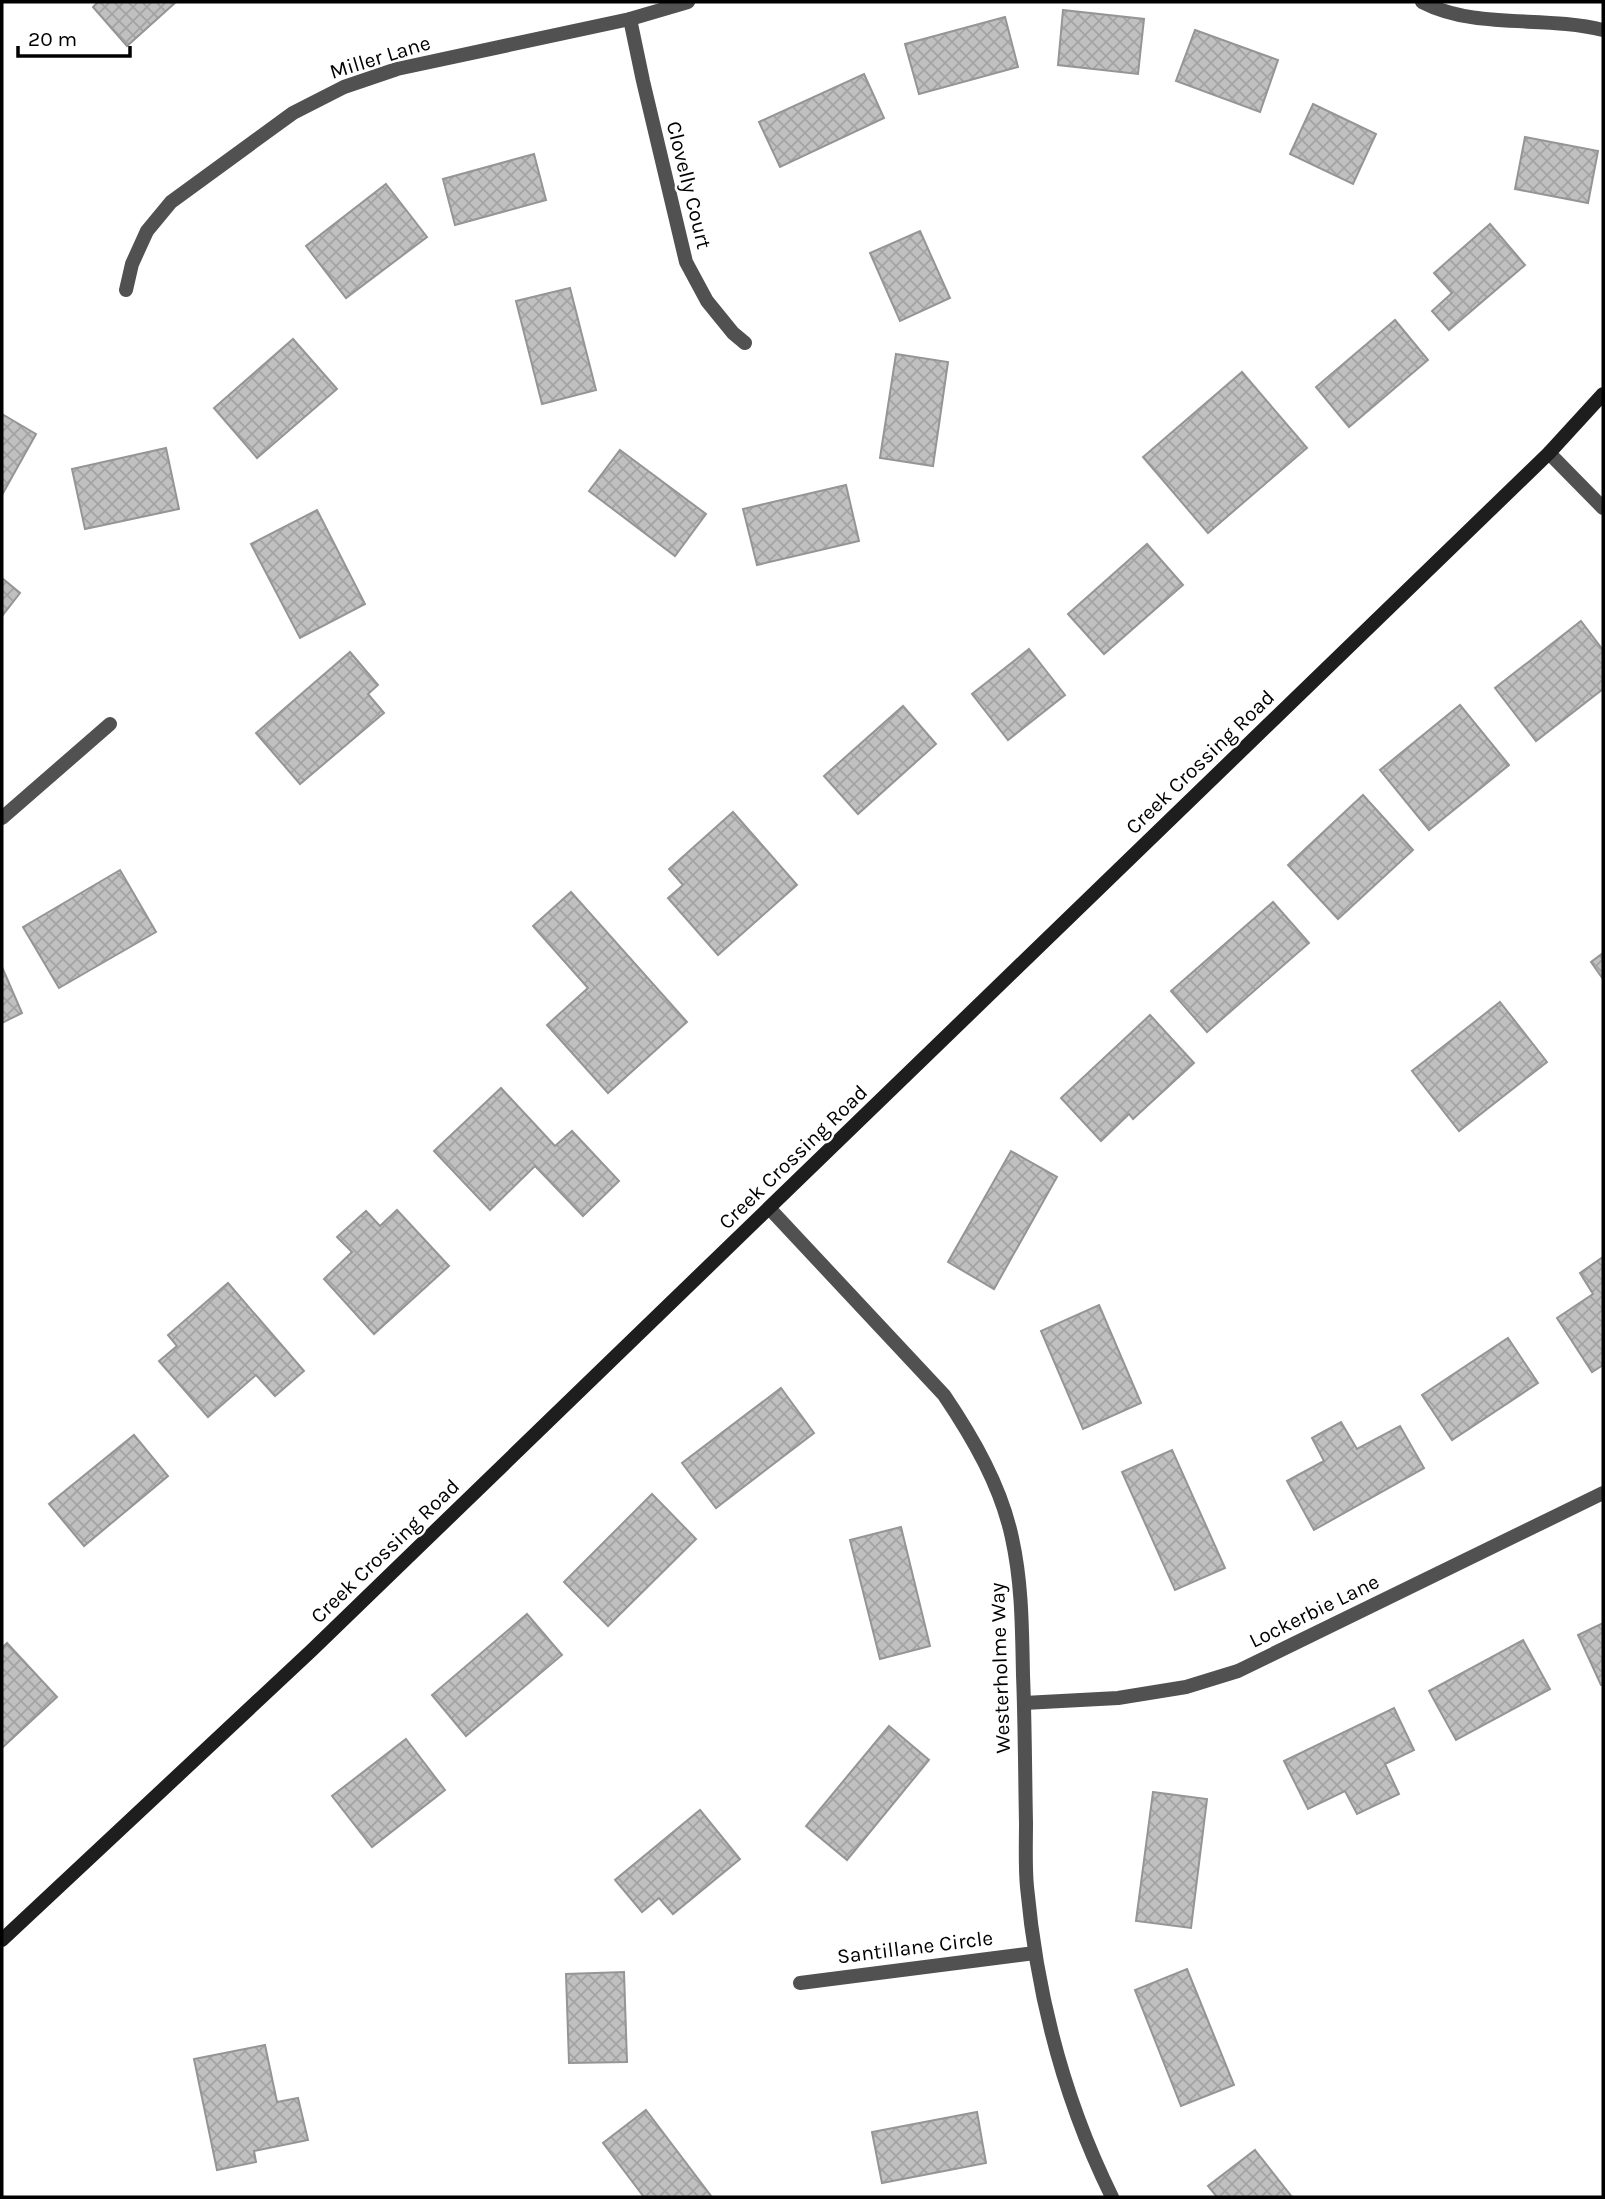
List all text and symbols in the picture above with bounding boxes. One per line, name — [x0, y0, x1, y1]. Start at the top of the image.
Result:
scale bar — [18, 14, 130, 58]
text: 20 m — [28, 27, 77, 51]
street label: Miller Lane — [327, 30, 433, 84]
street label: Clovelly Court — [662, 119, 716, 251]
street label: Creek Crossing Road — [1121, 685, 1279, 839]
street label: Creek Crossing Road — [714, 1080, 872, 1234]
street label: Creek Crossing Road — [306, 1474, 464, 1628]
street label: Lockerbie Lane — [1245, 1569, 1383, 1653]
street label: Westerholme Way — [985, 1582, 1015, 1754]
street label: Santillane Circle — [836, 1926, 994, 1968]

